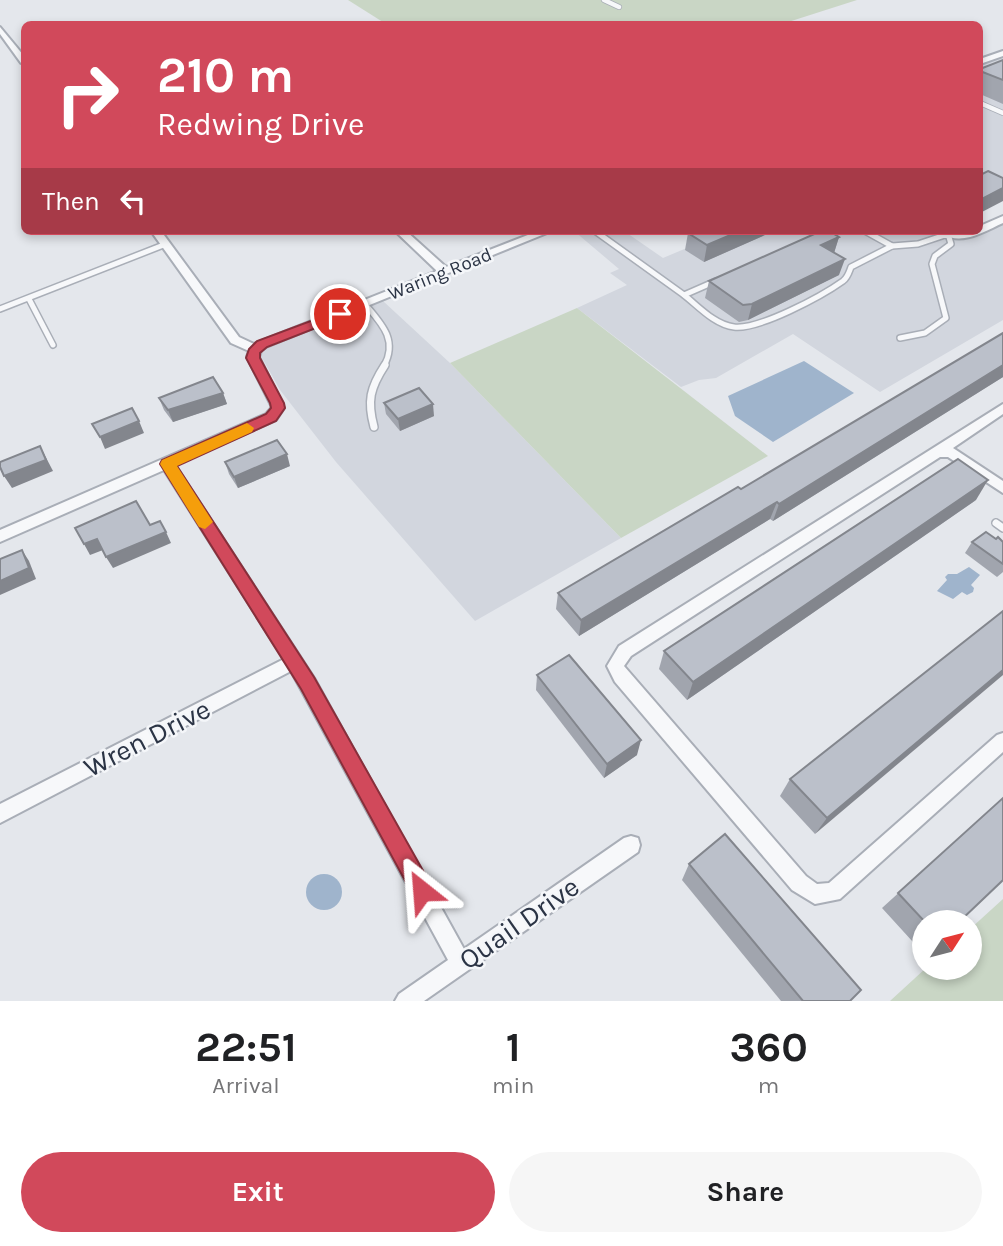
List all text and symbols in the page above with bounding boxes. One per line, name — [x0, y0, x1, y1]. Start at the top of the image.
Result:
text: 210 m — [157, 47, 294, 104]
icon: right — [42, 49, 133, 140]
text: Redwing Drive — [157, 106, 364, 143]
icon: left — [114, 182, 152, 220]
text: Then — [42, 186, 100, 217]
street label: Waring Road — [385, 243, 495, 305]
pin — [310, 284, 370, 344]
icon: arrive — [321, 295, 359, 333]
street label: Wren Drive — [78, 692, 216, 784]
position arrow — [385, 854, 459, 928]
street label: Quail Drive — [453, 870, 585, 976]
north arrow — [912, 910, 982, 980]
map controls — [912, 910, 982, 980]
text: 22:51 — [195, 1022, 297, 1072]
text: 1 — [506, 1022, 521, 1072]
text: 360 — [730, 1022, 808, 1072]
text: Arrival — [212, 1072, 280, 1099]
text: min — [492, 1072, 534, 1099]
text: m — [758, 1072, 779, 1099]
button: Exit — [21, 1152, 495, 1232]
button: Share — [509, 1152, 982, 1232]

